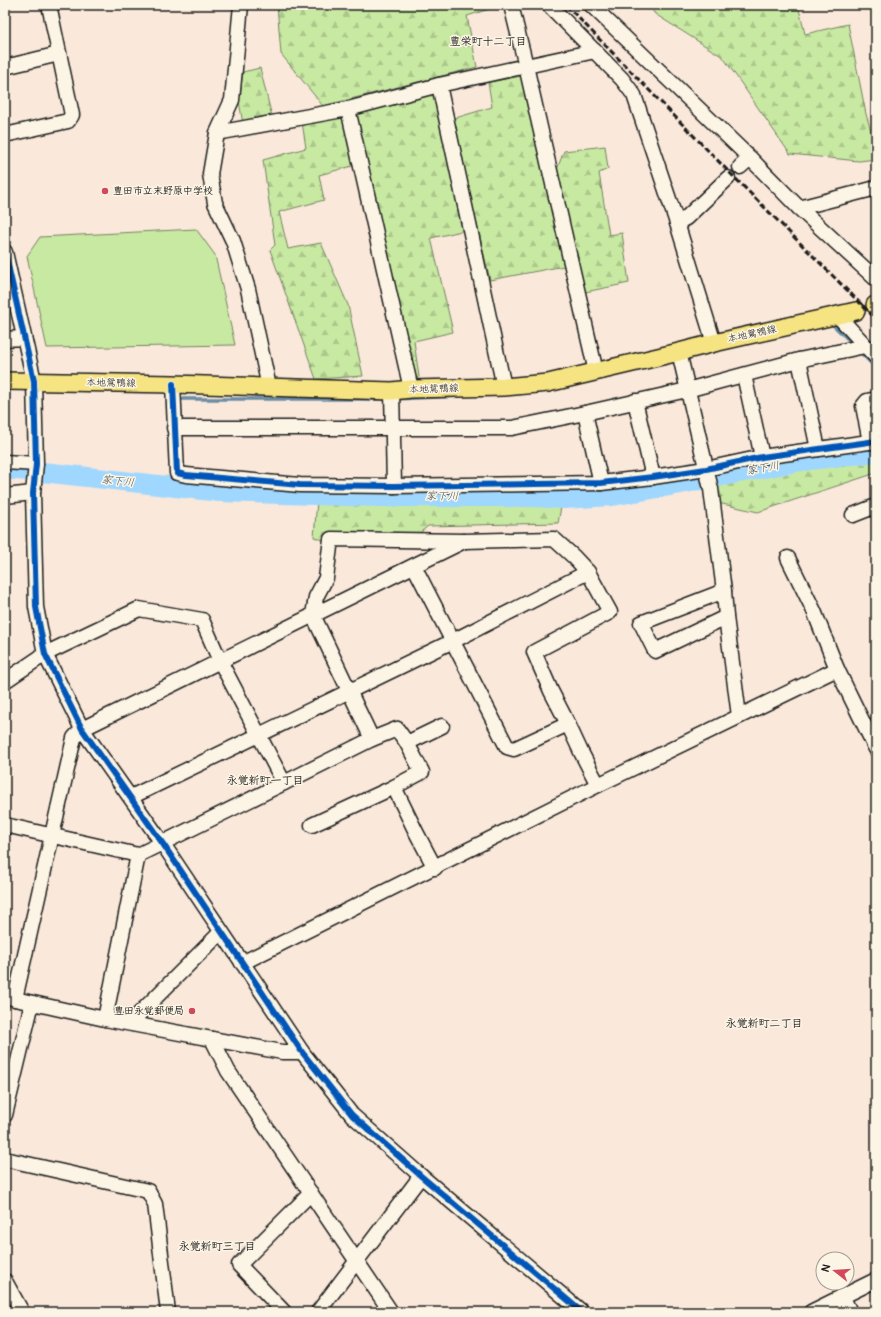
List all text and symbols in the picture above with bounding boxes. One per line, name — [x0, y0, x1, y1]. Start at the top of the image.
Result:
district label: 豊栄町十二丁目 — [450, 35, 527, 48]
place label: 豊田市立末野原中学校 — [113, 185, 213, 197]
marker: 豊田市立末野原中学校 — [100, 186, 110, 196]
street label: 本地鴛鴨線 — [726, 323, 778, 345]
street label: 本地鴛鴨線 — [86, 377, 136, 389]
street label: 本地鴛鴨線 — [409, 382, 459, 396]
water label: 家下川 — [746, 459, 780, 477]
water label: 家下川 — [101, 473, 135, 489]
water label: 家下川 — [425, 489, 459, 503]
district label: 永覚新町一丁目 — [227, 774, 304, 787]
place label: 豊田永覚郵便局 — [114, 1005, 184, 1017]
marker: 豊田永覚郵便局 — [187, 1006, 197, 1016]
district label: 永覚新町二丁目 — [726, 1017, 803, 1030]
district label: 永覚新町三丁目 — [179, 1240, 256, 1253]
north arrow — [815, 1251, 855, 1291]
text: N — [819, 1262, 833, 1274]

